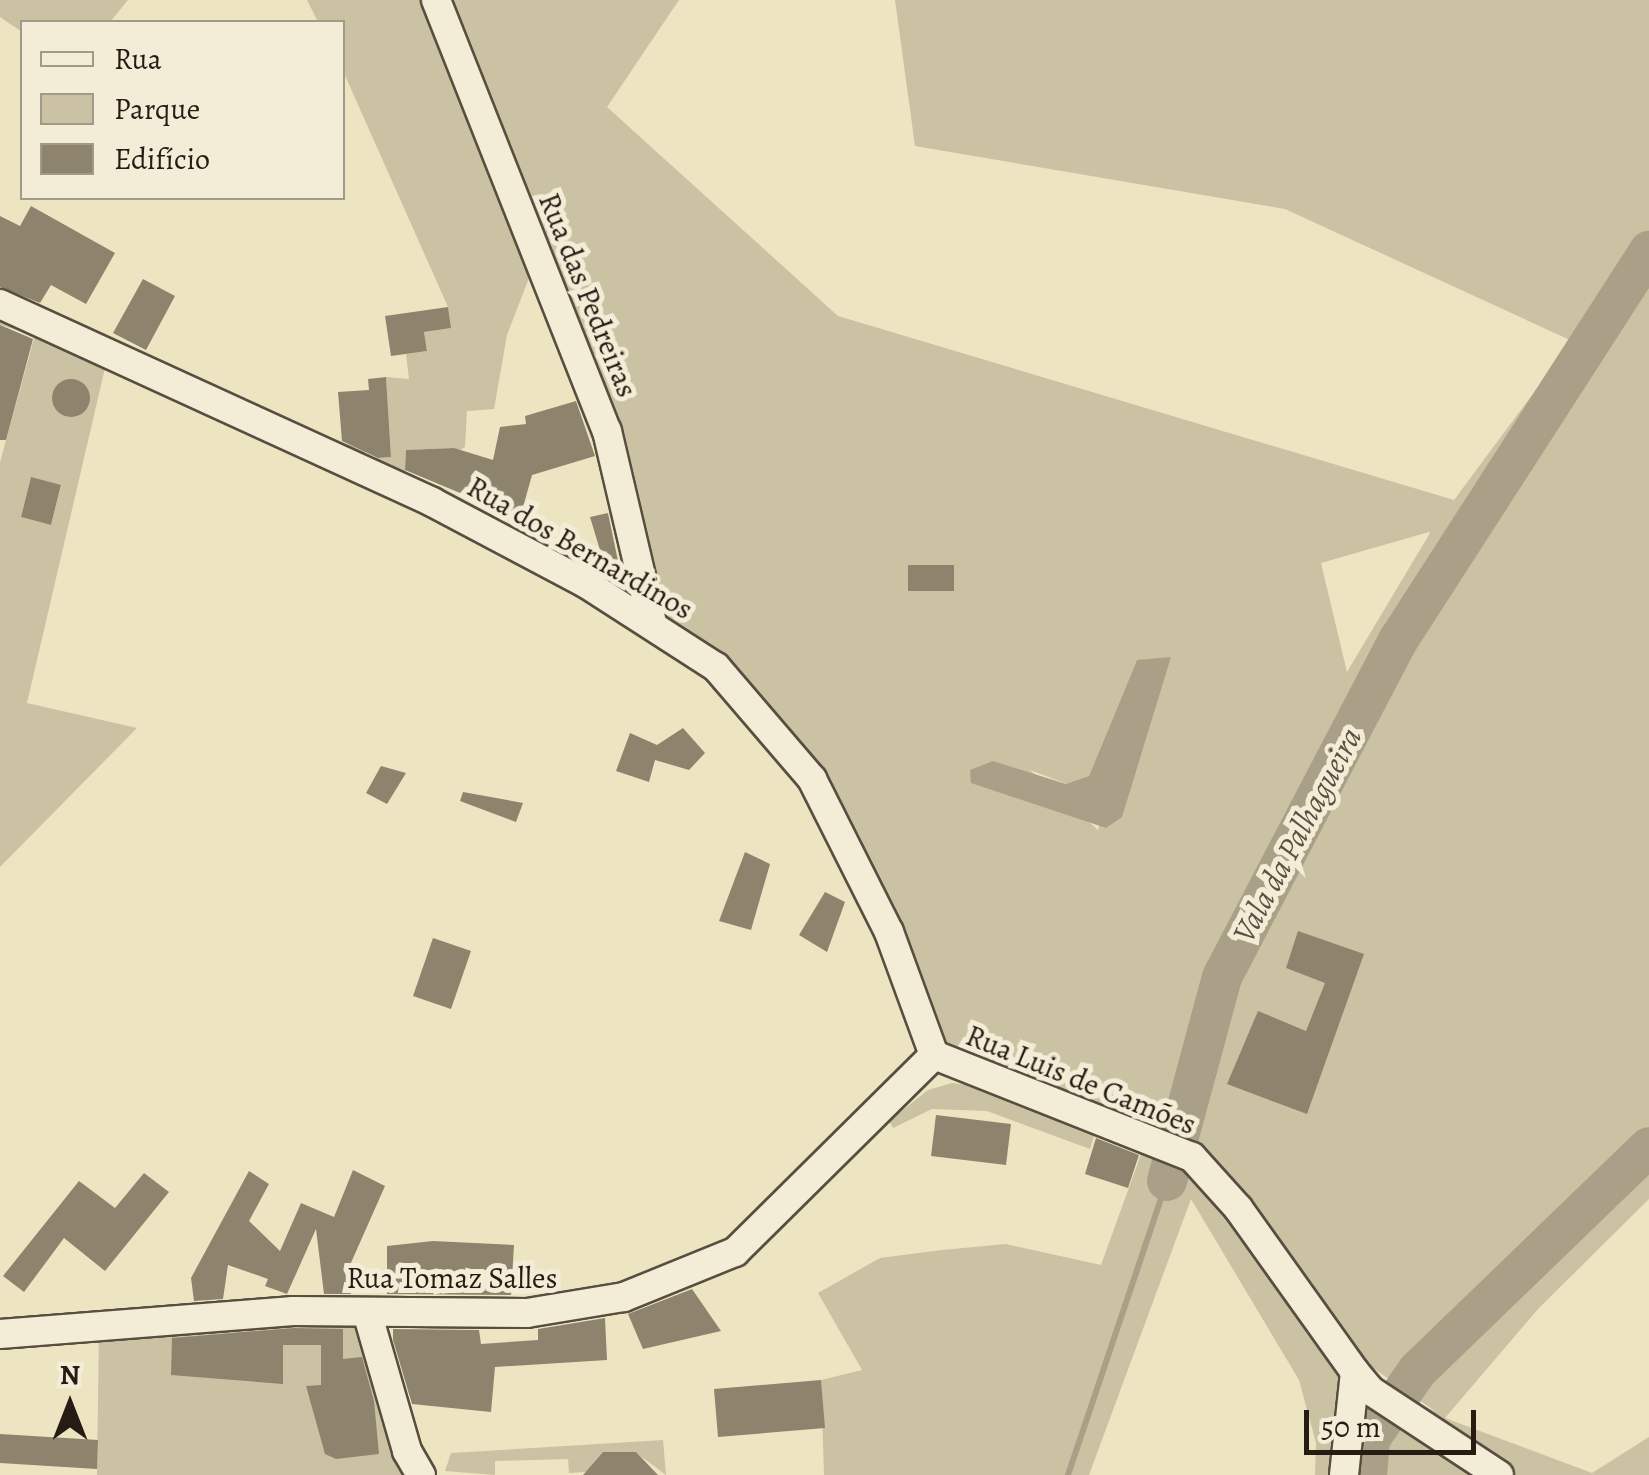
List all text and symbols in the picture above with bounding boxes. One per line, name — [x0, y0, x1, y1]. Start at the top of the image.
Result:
legend — [20, 20, 345, 200]
text: Rua — [114, 39, 162, 79]
text: Parque — [114, 89, 200, 129]
text: Edifício — [114, 139, 210, 179]
street label: Rua das Pedreiras — [531, 188, 645, 402]
street label: Rua dos Bernardinos — [461, 469, 699, 627]
water label: Vala da Palhagueira — [1224, 721, 1370, 949]
street label: Rua Luis de Camões — [961, 1017, 1201, 1143]
street label: Rua Tomaz Salles — [346, 1260, 558, 1296]
north arrow — [20, 1355, 120, 1455]
text: N — [60, 1356, 80, 1394]
scale bar — [1309, 1390, 1482, 1452]
text: 50 m — [1321, 1407, 1381, 1447]

